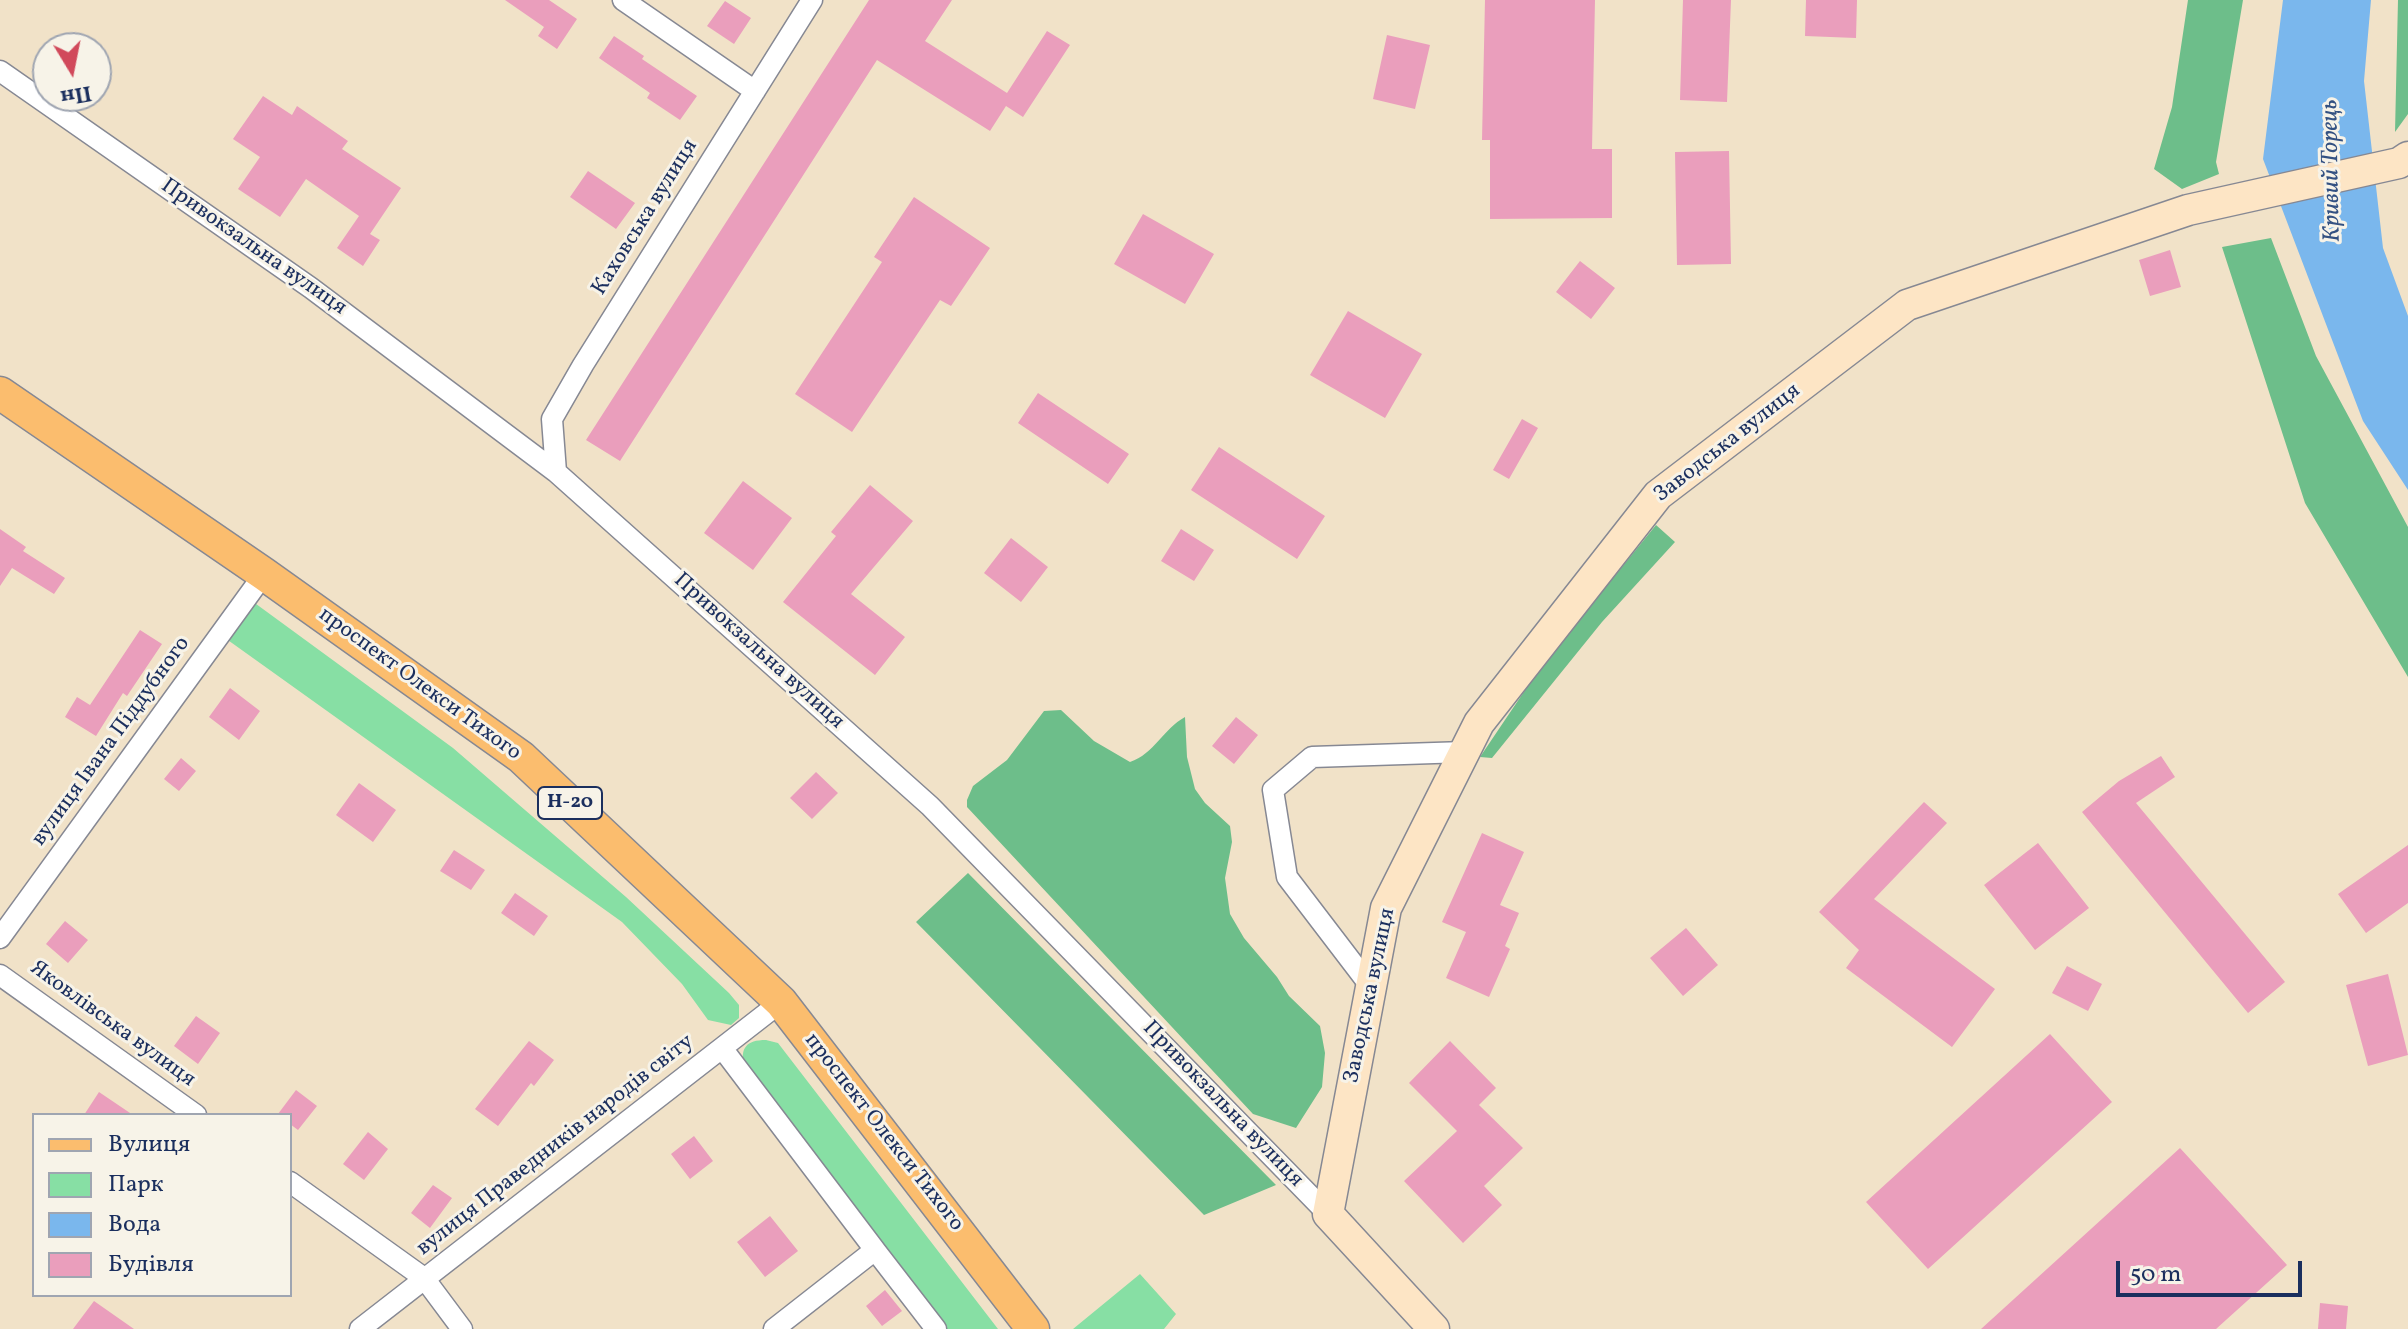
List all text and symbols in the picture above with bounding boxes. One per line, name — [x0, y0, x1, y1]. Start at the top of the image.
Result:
north arrow — [32, 32, 112, 112]
text: Пн — [58, 76, 94, 112]
water label: Кривий Торець — [2317, 100, 2349, 242]
street label: Каховська вулиця — [587, 135, 705, 301]
street label: Привокзальна вулиця — [155, 174, 351, 322]
street label: Заводська вулиця — [1650, 379, 1806, 509]
street label: Привокзальна вулиця — [667, 568, 849, 736]
street label: проспект Олекси Тихого — [313, 603, 525, 767]
street label: вулиця Івана Піддубного — [27, 632, 197, 852]
road number: Н-20 — [538, 787, 602, 819]
street label: Заводська вулиця — [1340, 906, 1402, 1086]
street label: Яковлівська вулиця — [24, 956, 200, 1094]
street label: Привокзальна вулиця — [1136, 1016, 1308, 1194]
street label: проспект Олекси Тихого — [797, 1029, 969, 1237]
street label: вулиця Праведників народів світу — [412, 1030, 700, 1262]
legend — [32, 1113, 292, 1297]
text: Вулиця — [108, 1128, 190, 1162]
text: Парк — [108, 1168, 164, 1202]
text: Вода — [108, 1208, 161, 1242]
scale bar — [2120, 1245, 2306, 1295]
text: Будівля — [108, 1248, 194, 1282]
text: 50 m — [2130, 1258, 2182, 1292]

